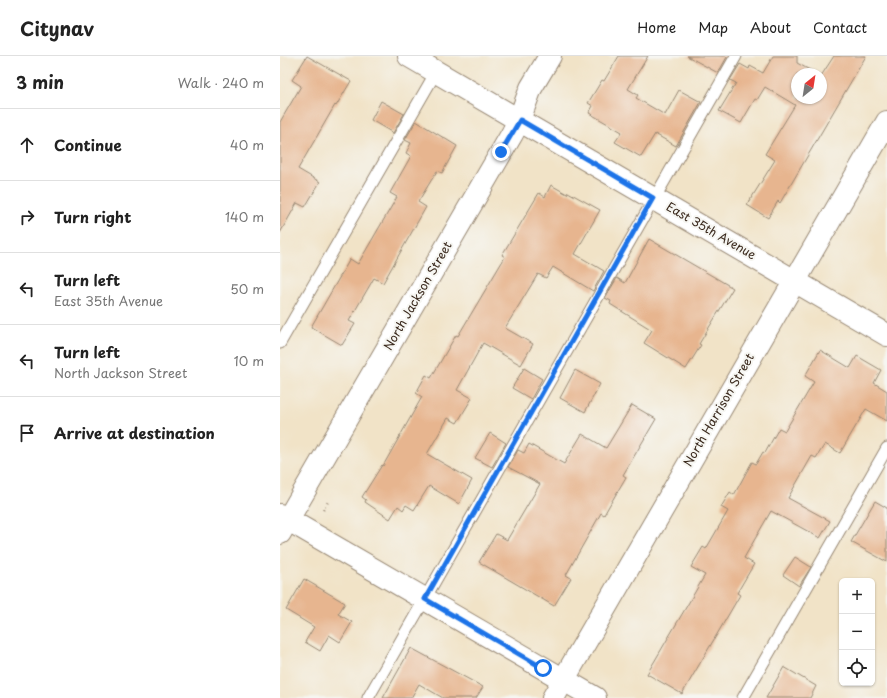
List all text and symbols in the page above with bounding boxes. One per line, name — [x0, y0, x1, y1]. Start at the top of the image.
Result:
text: Citynav — [20, 14, 94, 42]
text: Home — [637, 17, 676, 38]
text: Map — [698, 17, 728, 38]
text: About — [750, 17, 791, 38]
text: Contact — [813, 17, 867, 38]
north arrow — [791, 68, 827, 104]
text: 3 min — [16, 69, 64, 95]
text: Walk · 240 m — [178, 73, 264, 92]
text: Continue — [54, 133, 122, 156]
icon: ahead — [16, 134, 38, 156]
text: 40 m — [230, 135, 264, 154]
route end — [492, 143, 510, 161]
street label: East 35th Avenue — [663, 197, 760, 263]
text: Turn right — [54, 205, 131, 228]
icon: right — [16, 206, 38, 228]
text: 140 m — [225, 207, 264, 226]
street label: North Jackson Street — [379, 238, 456, 353]
text: Turn left — [54, 268, 120, 291]
icon: left — [16, 278, 38, 300]
text: 50 m — [230, 279, 264, 298]
text: East 35th Avenue — [54, 291, 163, 310]
text: Turn left — [54, 340, 120, 363]
street label: North Harrison Street — [678, 349, 758, 469]
icon: left — [16, 350, 38, 372]
text: 10 m — [234, 351, 264, 370]
text: North Jackson Street — [54, 363, 187, 382]
text: Arrive at destination — [54, 421, 215, 444]
icon: arrive — [16, 422, 38, 444]
map controls — [839, 578, 875, 686]
button: + — [839, 578, 875, 614]
button: − — [839, 614, 875, 650]
button: locate — [839, 650, 875, 686]
route start — [534, 659, 552, 677]

